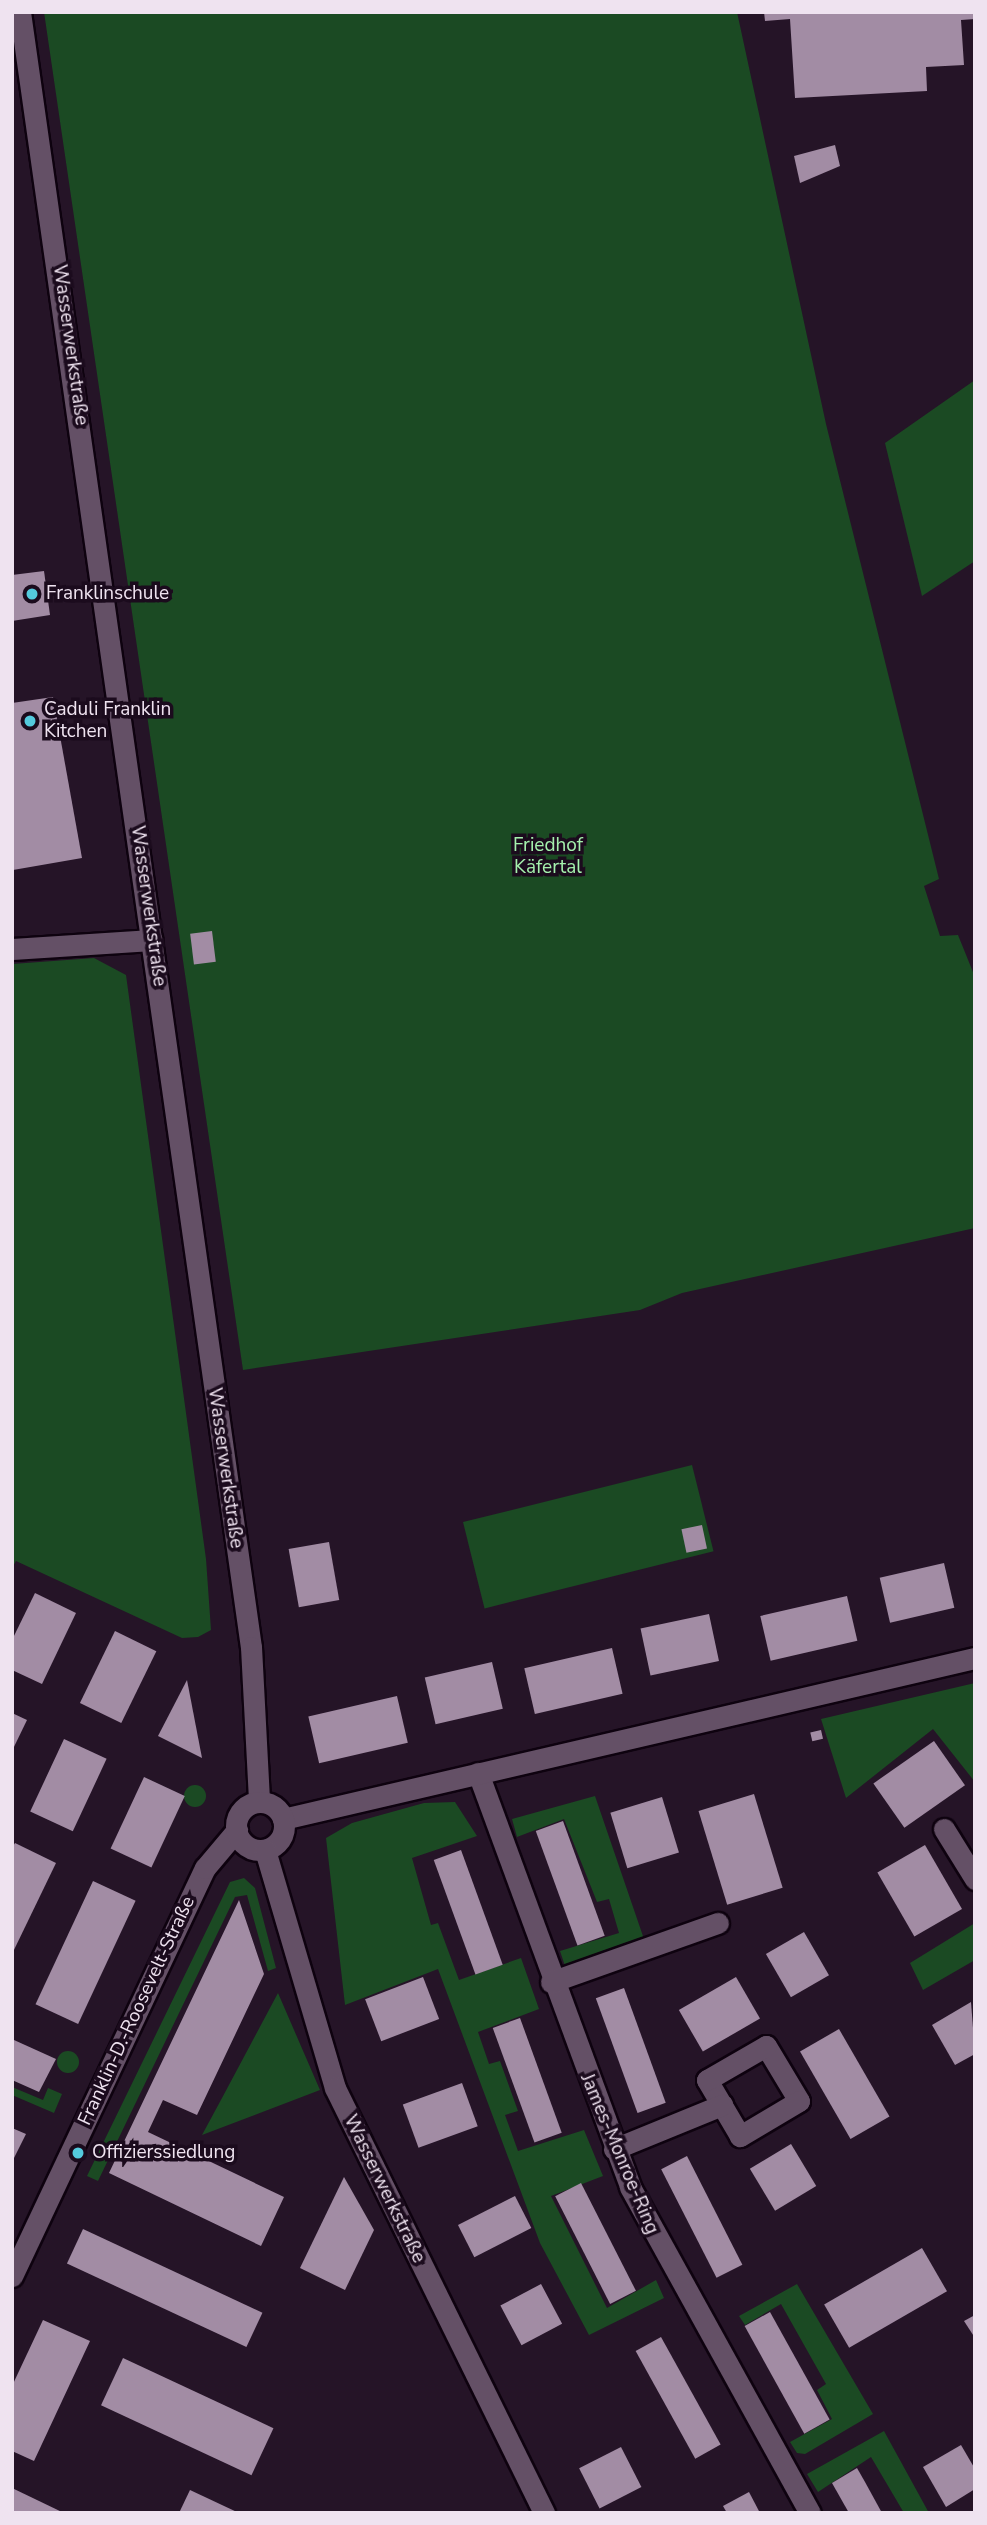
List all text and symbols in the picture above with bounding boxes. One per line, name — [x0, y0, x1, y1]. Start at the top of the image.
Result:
street label: Wasserwerkstraße — [47, 263, 93, 427]
place label: Franklinschule — [46, 583, 169, 605]
marker: Franklinschule — [24, 586, 40, 602]
place label: Caduli Franklin Kitchen — [44, 699, 171, 743]
marker: Caduli Franklin Kitchen — [22, 713, 38, 729]
street label: Wasserwerkstraße — [125, 824, 171, 988]
park label: Friedhof Käfertal — [513, 835, 583, 879]
street label: Wasserwerkstraße — [202, 1386, 248, 1550]
street label: Franklin-D.-Roosevelt-Straße — [74, 1893, 200, 2129]
street label: James-Monroe-Ring — [575, 2070, 663, 2238]
street label: Wasserwerkstraße — [338, 2111, 430, 2267]
place label: Offizierssiedlung — [92, 2142, 235, 2164]
marker: Offizierssiedlung — [70, 2145, 86, 2161]

